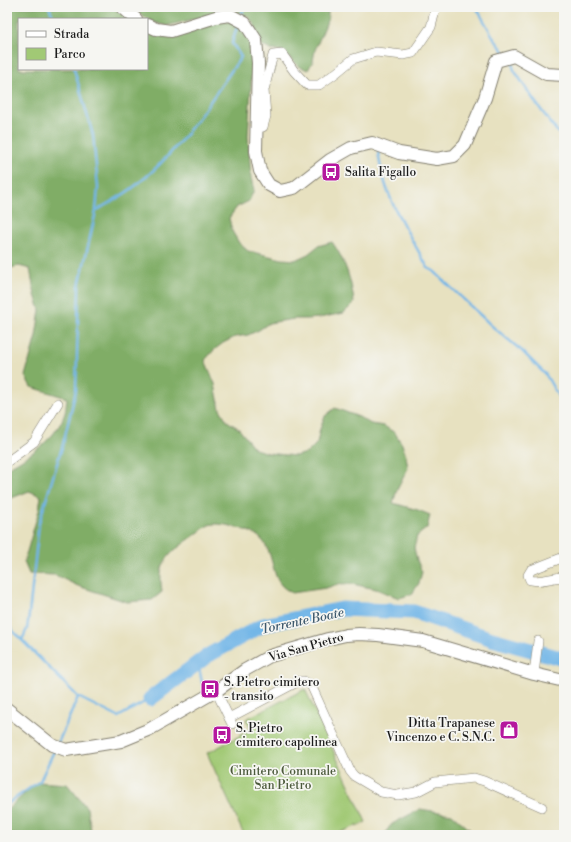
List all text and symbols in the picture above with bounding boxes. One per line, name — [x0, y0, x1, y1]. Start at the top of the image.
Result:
legend — [18, 18, 148, 70]
text: Strada — [54, 27, 90, 42]
text: Parco — [54, 47, 86, 62]
bus stop icon: Salita Figallo — [320, 161, 342, 183]
place label: Salita Figallo — [345, 165, 416, 180]
water label: Torrente Boate — [259, 604, 345, 638]
street label: Via San Pietro — [266, 630, 346, 666]
place label: S. Pietro cimitero - transito — [224, 675, 320, 704]
bus stop icon: S. Pietro cimitero - transito — [199, 678, 221, 700]
place label: Ditta Trapanese Vincenzo e C. S.N.C. — [385, 716, 495, 745]
shop icon: Ditta Trapanese Vincenzo e C. S.N.C. — [498, 719, 520, 741]
place label: S. Pietro cimitero capolinea — [236, 721, 338, 750]
bus stop icon: S. Pietro cimitero capolinea — [211, 724, 233, 746]
park label: Cimitero Comunale San Pietro — [230, 764, 336, 793]

